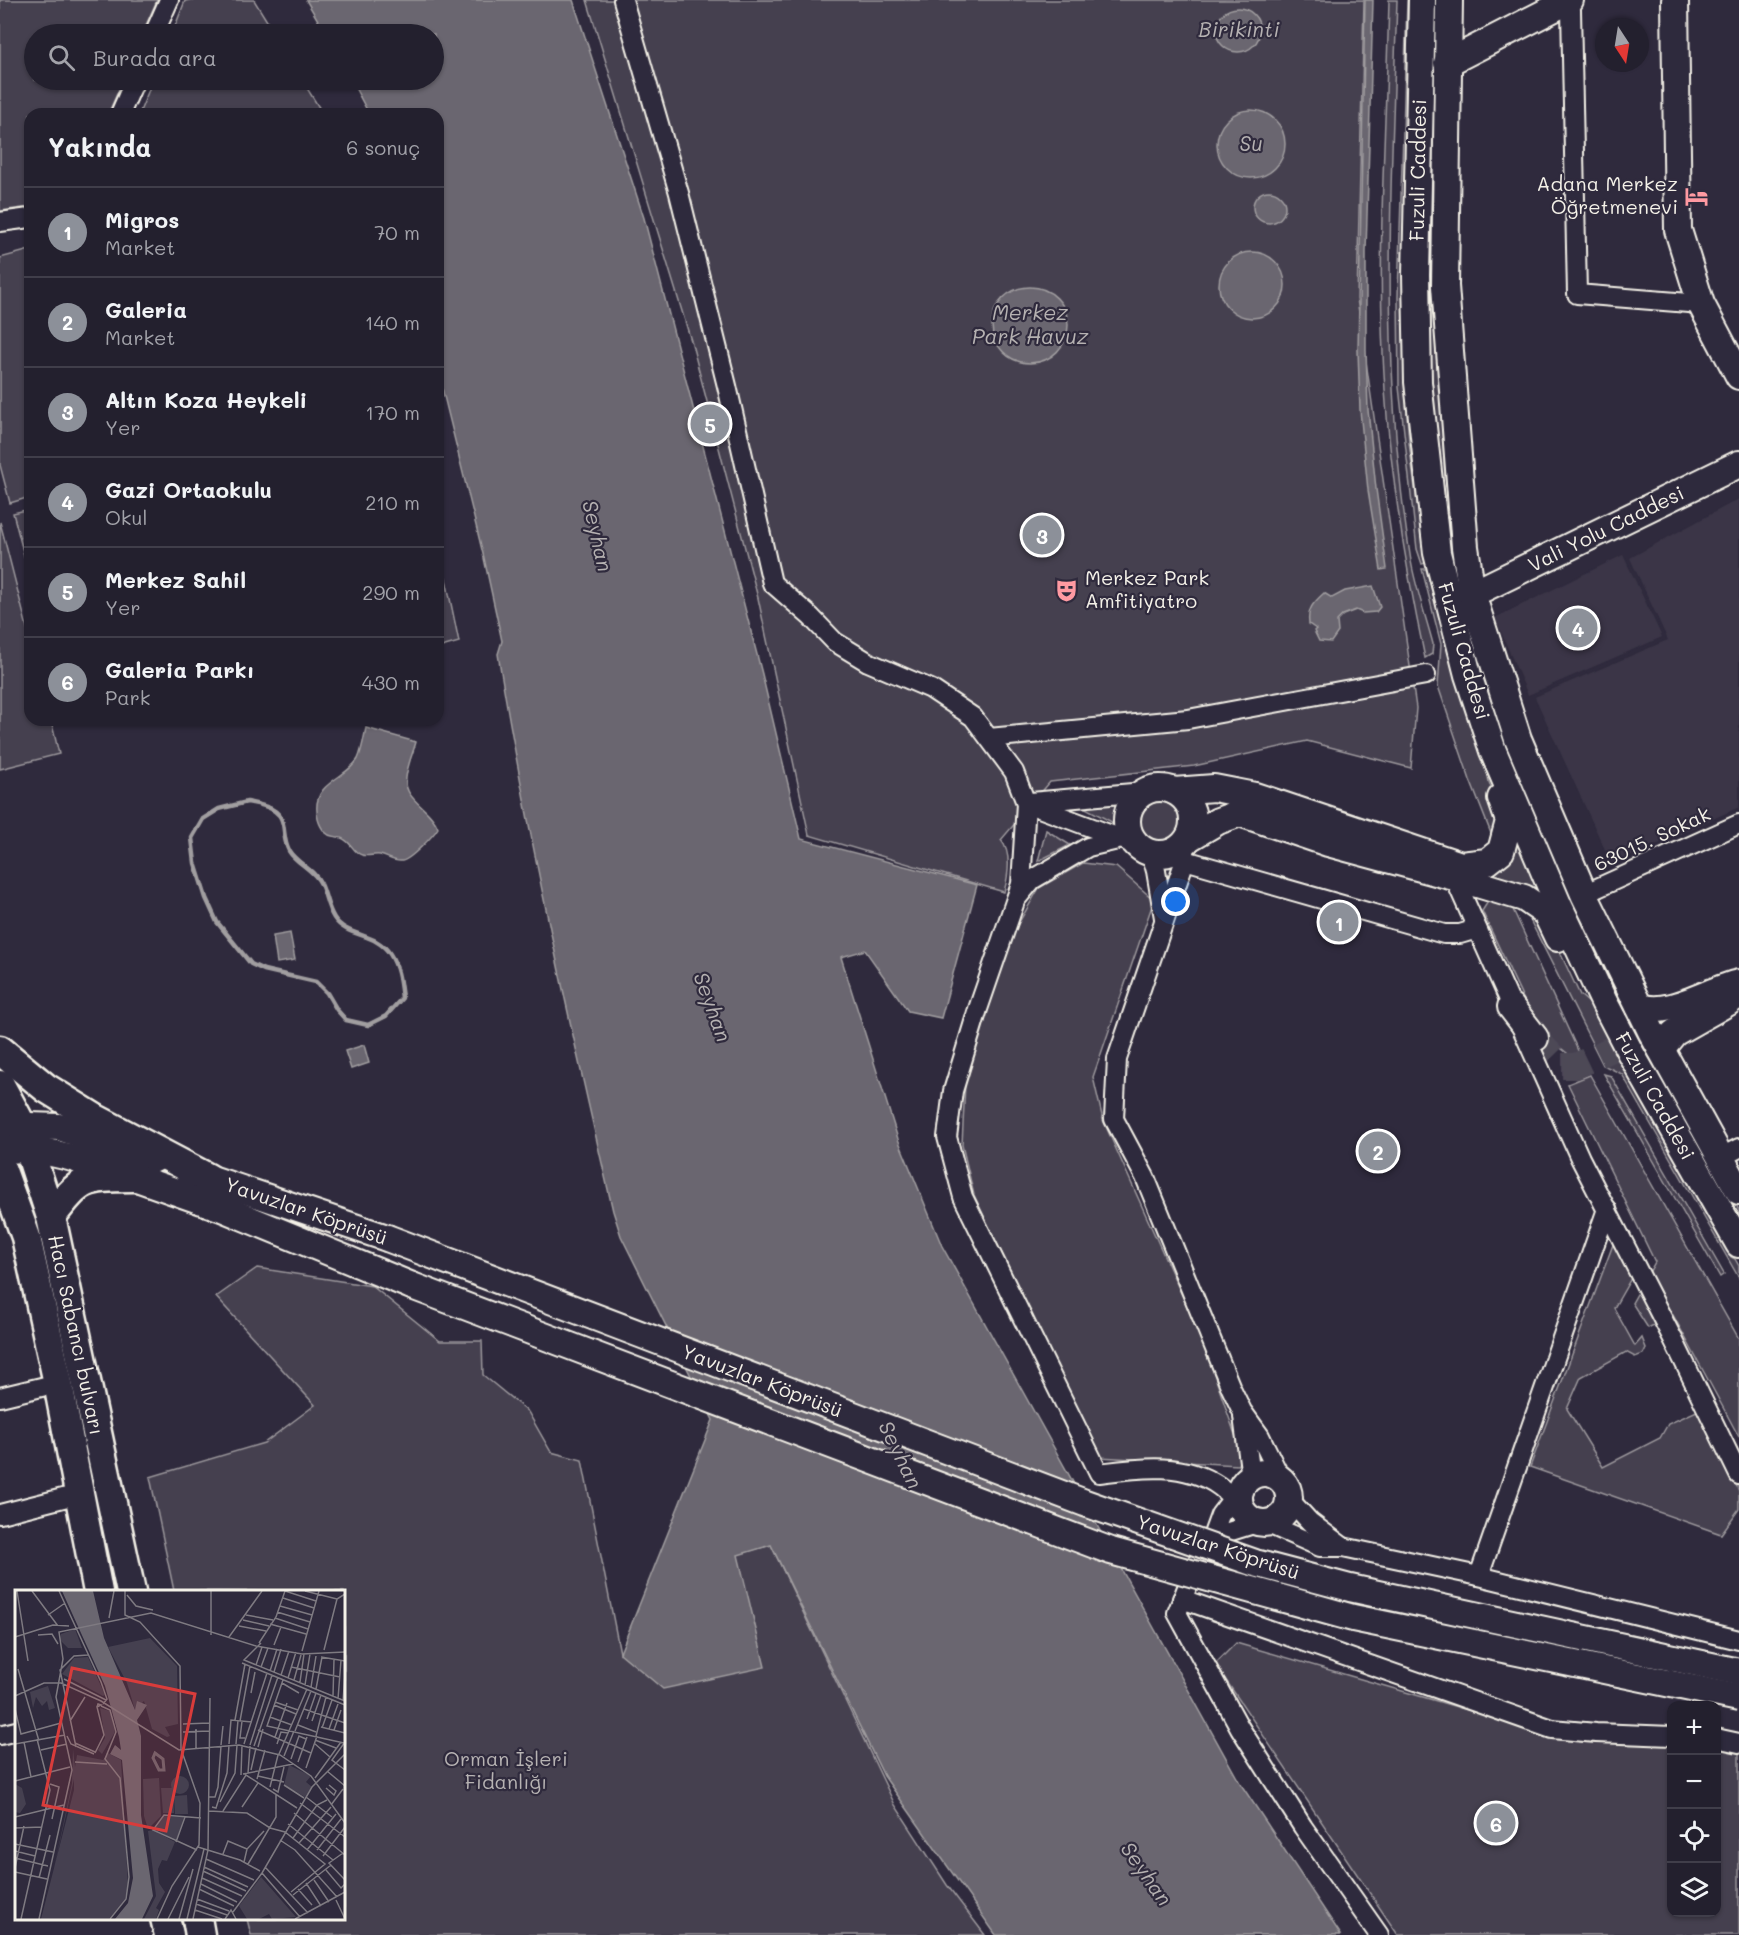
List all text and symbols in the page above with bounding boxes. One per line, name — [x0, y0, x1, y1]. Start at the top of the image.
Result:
water label: Birikinti — [1198, 15, 1280, 42]
north arrow — [1595, 18, 1649, 72]
search box — [24, 24, 444, 90]
icon: search — [45, 41, 78, 74]
text: Burada ara — [93, 43, 217, 72]
street label: Fuzuli Caddesi — [1403, 99, 1431, 241]
water label: Su — [1239, 129, 1263, 156]
text: Yakında — [48, 130, 151, 164]
text: 6 sonuç — [346, 134, 420, 160]
place label: Adana Merkez Öğretmenevi — [1537, 170, 1678, 219]
hotel icon: Adana Merkez Öğretmenevi — [1683, 183, 1709, 209]
text: Migros — [105, 205, 179, 234]
text: 1 — [63, 219, 72, 245]
text: 70 m — [374, 219, 420, 245]
text: Market — [105, 234, 175, 260]
text: Galeria — [105, 295, 187, 324]
water label: Merkez Park Havuz — [972, 298, 1089, 349]
text: 2 — [62, 309, 73, 335]
text: 140 m — [365, 309, 420, 335]
text: Market — [105, 324, 175, 350]
text: Altın Koza Heykeli — [105, 385, 307, 414]
text: 3 — [62, 399, 74, 425]
text: 170 m — [365, 399, 420, 425]
pin: 5 — [690, 402, 730, 446]
text: Yer — [105, 414, 141, 440]
text: Gazi Ortaokulu — [105, 475, 272, 504]
street label: Vali Yolu Caddesi — [1523, 479, 1688, 577]
text: 4 — [61, 489, 74, 515]
text: 210 m — [365, 489, 420, 515]
water label: Seyhan — [577, 497, 620, 574]
text: Okul — [105, 504, 147, 530]
pin: 3 — [1022, 512, 1062, 558]
place label: Merkez Park Amfitiyatro — [1085, 564, 1209, 613]
text: Merkez Sahil — [105, 565, 246, 594]
theatre icon: Merkez Park Amfitiyatro — [1054, 577, 1080, 603]
text: 5 — [62, 579, 73, 605]
text: 290 m — [362, 579, 420, 605]
street label: Fuzuli Caddesi — [1433, 579, 1497, 723]
text: Yer — [105, 594, 141, 620]
pin: 4 — [1558, 606, 1598, 650]
text: Galeria Parkı — [105, 655, 254, 684]
text: 6 — [61, 669, 74, 695]
text: 430 m — [362, 669, 420, 695]
text: Park — [105, 684, 150, 710]
street label: 63015. Sokak — [1589, 800, 1714, 876]
your location — [1161, 887, 1190, 916]
pin: 1 — [1320, 900, 1358, 944]
water label: Seyhan — [688, 968, 738, 1045]
street label: Fuzuli Caddesi — [1610, 1027, 1702, 1164]
pin: 2 — [1358, 1128, 1398, 1174]
street label: Yavuzlar Köprüsü — [222, 1170, 391, 1250]
street label: Hacı Sabancı bulvarı — [43, 1232, 111, 1437]
street label: Yavuzlar Köprüsü — [678, 1337, 846, 1423]
water label: Seyhan — [873, 1416, 929, 1493]
street label: Yavuzlar Köprüsü — [1133, 1507, 1303, 1585]
inset map — [15, 1590, 345, 1920]
map controls — [1667, 1701, 1721, 1917]
button: + — [1667, 1701, 1721, 1755]
park label: Orman İşleri Fidanlığı — [444, 1745, 568, 1794]
button: − — [1667, 1755, 1721, 1809]
pin: 6 — [1476, 1800, 1516, 1846]
button: locate — [1667, 1809, 1721, 1863]
water label: Seyhan — [1115, 1836, 1179, 1911]
button: layers — [1667, 1863, 1721, 1917]

